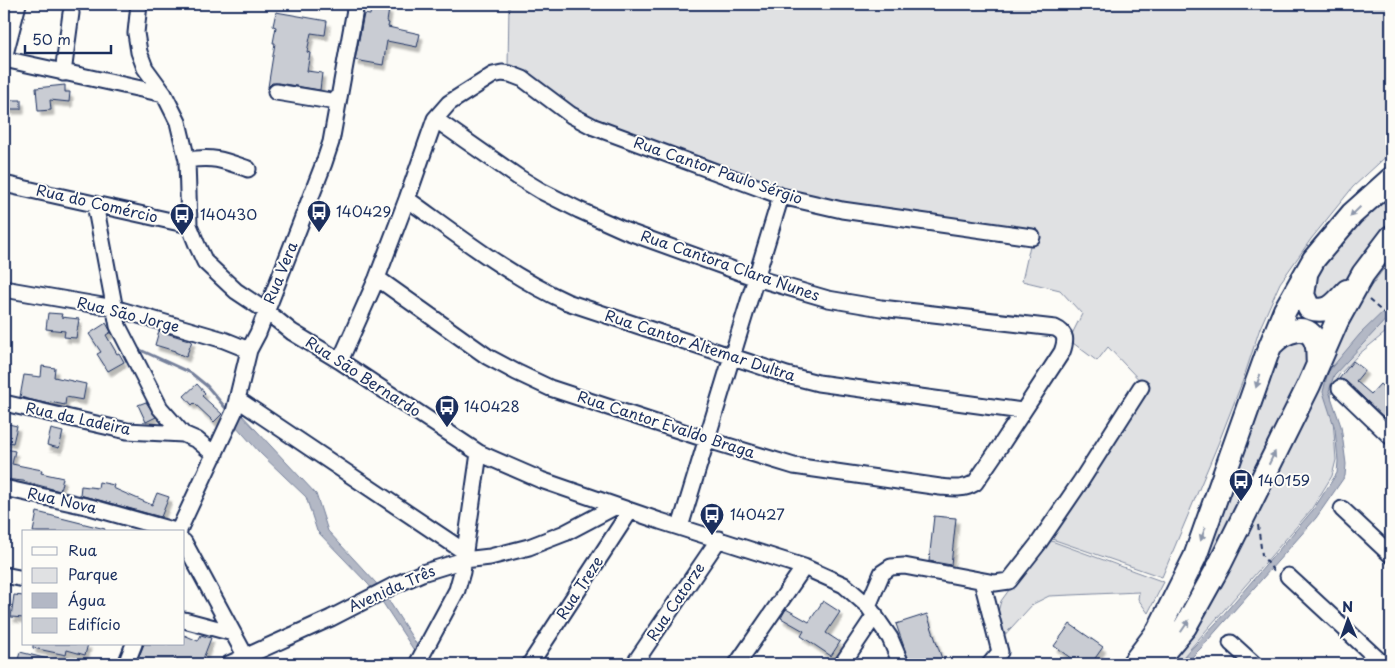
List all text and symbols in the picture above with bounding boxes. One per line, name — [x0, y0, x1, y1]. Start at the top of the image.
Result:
scale bar — [25, 22, 111, 54]
text: 50 m — [32, 27, 71, 50]
street label: Rua Cantor Paulo Sérgio — [631, 130, 806, 209]
street label: Rua do Comércio — [34, 177, 160, 228]
bus stop icon: 140429 — [306, 199, 332, 233]
place label: 140429 — [336, 199, 391, 222]
bus stop icon: 140430 — [169, 202, 195, 236]
place label: 140430 — [200, 202, 257, 225]
one-way arrow — [1349, 205, 1361, 217]
street label: Rua Cantora Clara Nunes — [638, 223, 823, 306]
street label: Rua Vera — [257, 237, 303, 307]
street label: Rua São Jorge — [75, 290, 182, 337]
street label: Rua Cantor Altemar Dultra — [602, 303, 799, 386]
street label: Rua São Bernardo — [302, 330, 426, 422]
one-way arrow — [1254, 374, 1262, 389]
street label: Rua Cantor Evaldo Braga — [575, 384, 759, 463]
bus stop icon: 140428 — [434, 394, 460, 428]
place label: 140428 — [464, 394, 520, 417]
street label: Rua da Ladeira — [24, 395, 134, 440]
one-way arrow — [1269, 451, 1277, 465]
bus stop icon: 140159 — [1228, 468, 1254, 502]
place label: 140159 — [1258, 468, 1310, 491]
street label: Rua Nova — [25, 480, 100, 519]
bus stop icon: 140427 — [699, 502, 725, 536]
place label: 140427 — [730, 502, 785, 525]
one-way arrow — [1199, 527, 1207, 542]
legend — [22, 530, 185, 646]
text: Rua — [68, 538, 97, 561]
street label: Rua Treze — [550, 551, 608, 623]
street label: Rua Catorze — [640, 557, 710, 645]
street label: Avenida Três — [344, 558, 439, 617]
text: Parque — [68, 562, 118, 585]
text: Água — [68, 588, 106, 611]
north arrow — [1322, 596, 1372, 646]
text: N — [1342, 596, 1353, 617]
text: Edifício — [68, 612, 121, 635]
one-way arrow — [1180, 620, 1190, 633]

